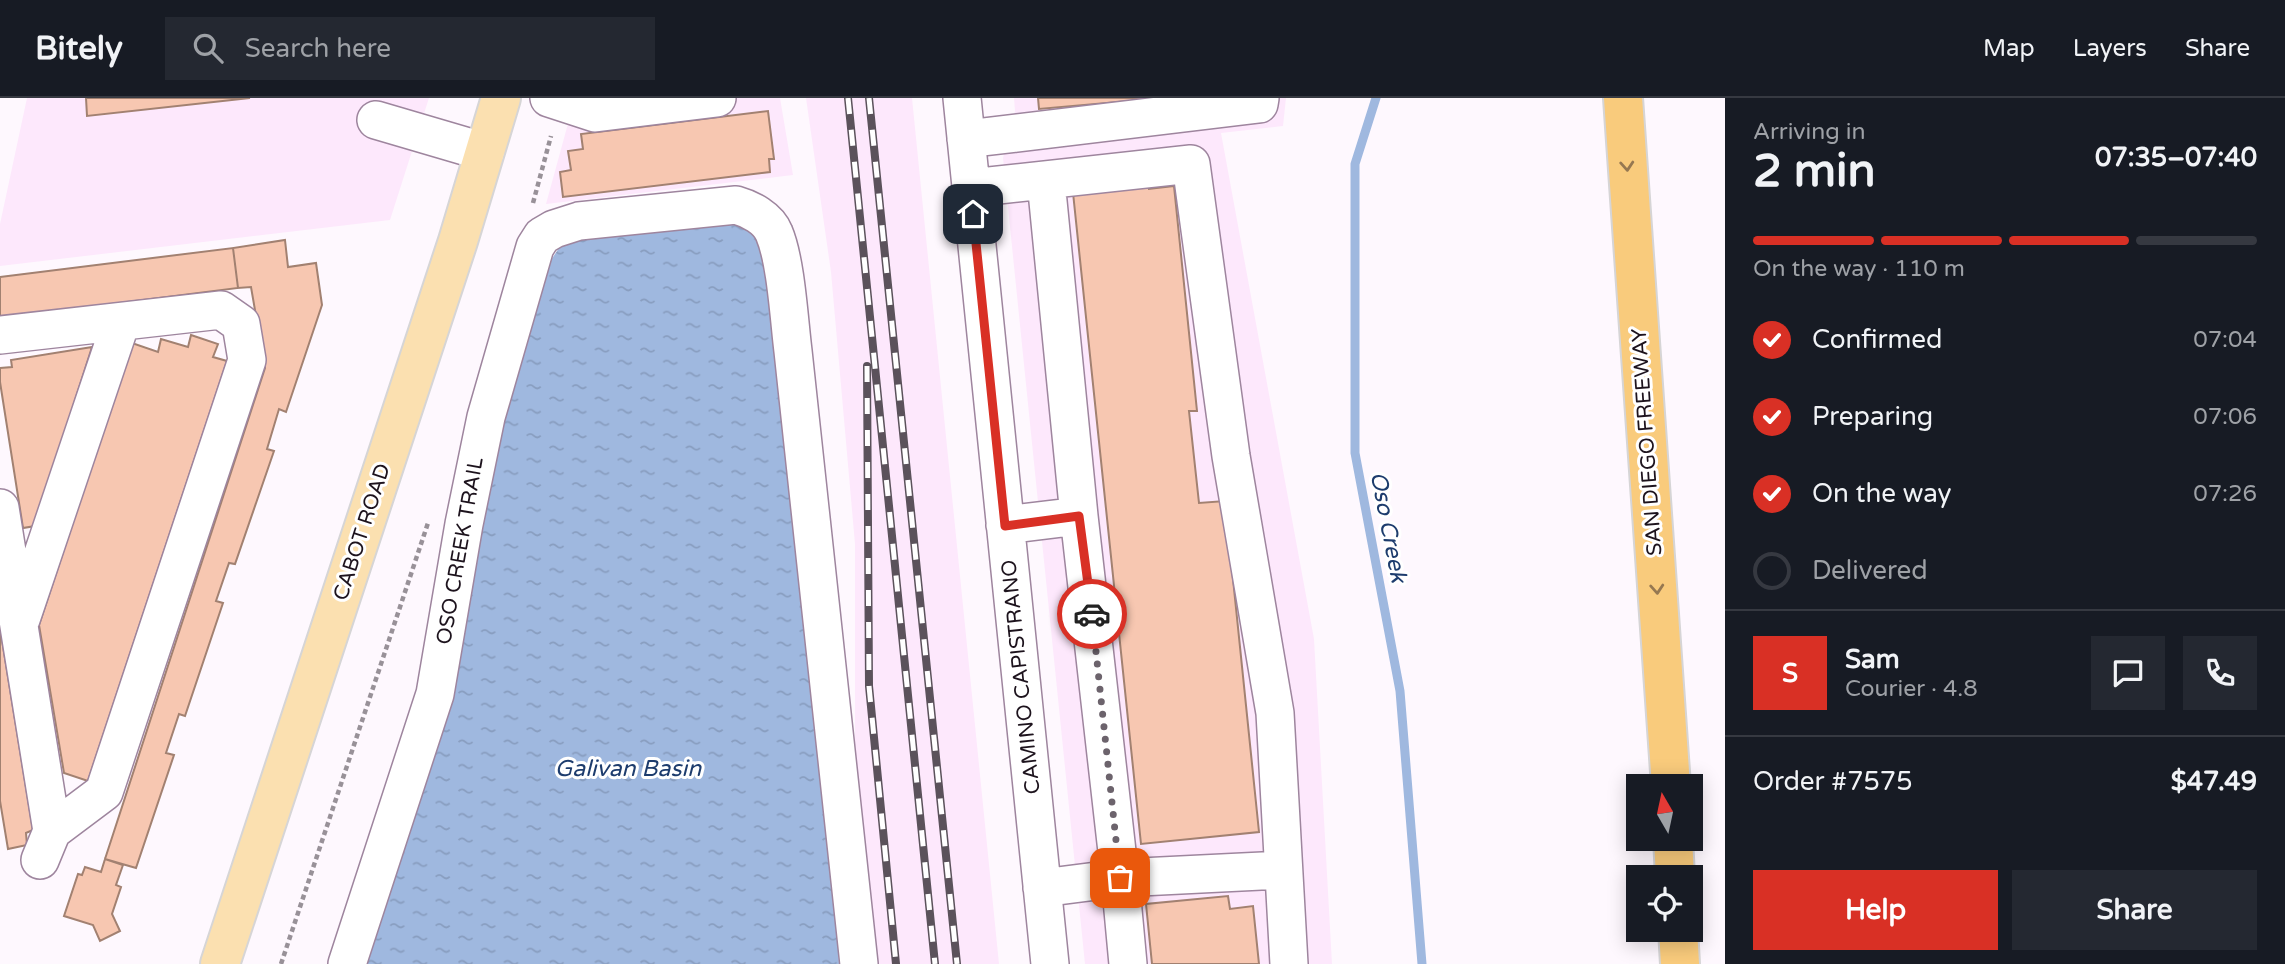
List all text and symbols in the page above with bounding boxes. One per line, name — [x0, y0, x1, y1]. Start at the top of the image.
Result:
search box — [165, 17, 655, 80]
text: Bitely — [35, 29, 123, 68]
icon: search — [189, 29, 227, 67]
text: Search here — [245, 33, 391, 64]
text: Map — [1983, 34, 2035, 63]
text: Layers — [2073, 34, 2147, 63]
text: Share — [2185, 34, 2250, 63]
text: Arriving in — [1753, 118, 1866, 146]
text: 07:35–07:40 — [2095, 142, 2257, 173]
text: 2 min — [1753, 144, 1876, 199]
one-way arrow — [1620, 161, 1635, 172]
pin — [943, 184, 1003, 244]
icon: home — [954, 195, 992, 233]
text: On the way · 110 m — [1753, 255, 1965, 283]
icon: check — [1753, 321, 1791, 359]
text: Confirmed — [1812, 324, 1942, 355]
text: 07:04 — [2193, 326, 2257, 354]
street label: SAN DIEGO FREEWAY — [1627, 327, 1667, 557]
icon: check — [1753, 398, 1791, 436]
text: Preparing — [1812, 401, 1933, 432]
text: 07:06 — [2193, 403, 2257, 431]
street label: OSO CREEK TRAIL — [431, 455, 489, 647]
street label: CABOT ROAD — [328, 460, 396, 604]
water label: Oso Creek — [1364, 469, 1413, 586]
icon: check — [1753, 475, 1791, 513]
text: On the way — [1812, 478, 1952, 509]
text: 07:26 — [2193, 480, 2257, 508]
text: Delivered — [1812, 555, 1928, 586]
street label: CAMINO CAPISTRANO — [996, 558, 1046, 796]
courier — [1057, 579, 1127, 649]
one-way arrow — [1649, 583, 1664, 594]
icon: car — [1073, 595, 1111, 633]
button: chat — [2091, 636, 2165, 710]
button: phone — [2183, 636, 2257, 710]
text: Sam — [1845, 644, 1900, 675]
text: S — [1782, 658, 1798, 689]
text: Courier · 4.8 — [1845, 675, 1978, 703]
water label: Galivan Basin — [555, 755, 702, 783]
text: Order #7575 — [1753, 766, 1913, 797]
text: $47.49 — [2171, 766, 2257, 797]
north arrow — [1626, 774, 1703, 850]
map controls — [1626, 774, 1703, 942]
pin — [1090, 848, 1150, 908]
icon: bag — [1101, 859, 1139, 897]
button: locate — [1626, 865, 1703, 942]
button: Help — [1753, 870, 1998, 950]
button: Share — [2012, 870, 2257, 950]

